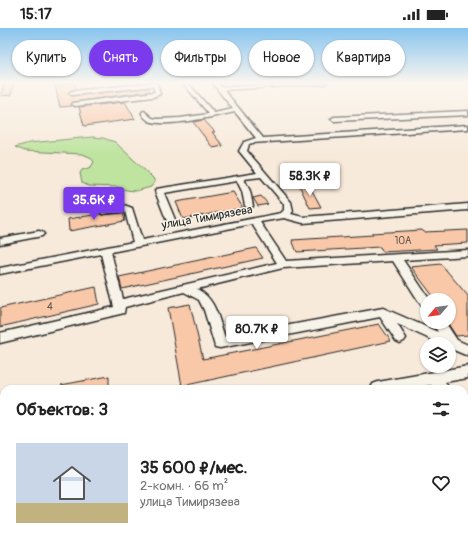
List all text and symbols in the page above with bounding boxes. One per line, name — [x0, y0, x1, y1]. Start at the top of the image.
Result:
text: 15:17 — [20, 5, 52, 24]
chip: Купить — [12, 40, 81, 76]
chip: Снять — [89, 40, 153, 76]
chip: Фильтры — [161, 40, 241, 76]
chip: Новое — [249, 40, 314, 76]
chip: Квартира — [322, 40, 405, 76]
pin: 58.3K ₽ — [273, 163, 347, 197]
text: 58.3K ₽ — [289, 168, 331, 184]
pin: 35.6K ₽ — [57, 187, 131, 221]
text: 35.6K ₽ — [72, 192, 116, 208]
street label: улица Тимирязева — [159, 202, 254, 233]
house number: 10А — [394, 235, 412, 247]
north arrow — [420, 293, 456, 329]
map controls — [420, 293, 456, 373]
house number: 4 — [47, 301, 53, 313]
pin: 80.7K ₽ — [220, 316, 294, 350]
text: 80.7K ₽ — [235, 321, 279, 337]
button: layers — [420, 337, 456, 373]
icon: filters — [430, 398, 452, 420]
text: Объектов: 3 — [16, 399, 108, 420]
text: 35 600 ₽/мес. — [140, 457, 247, 478]
icon: home — [48, 459, 96, 507]
icon: heart — [430, 472, 452, 494]
text: 2-комн. · 66 m² — [140, 478, 228, 494]
text: улица Тимирязева — [140, 494, 240, 510]

